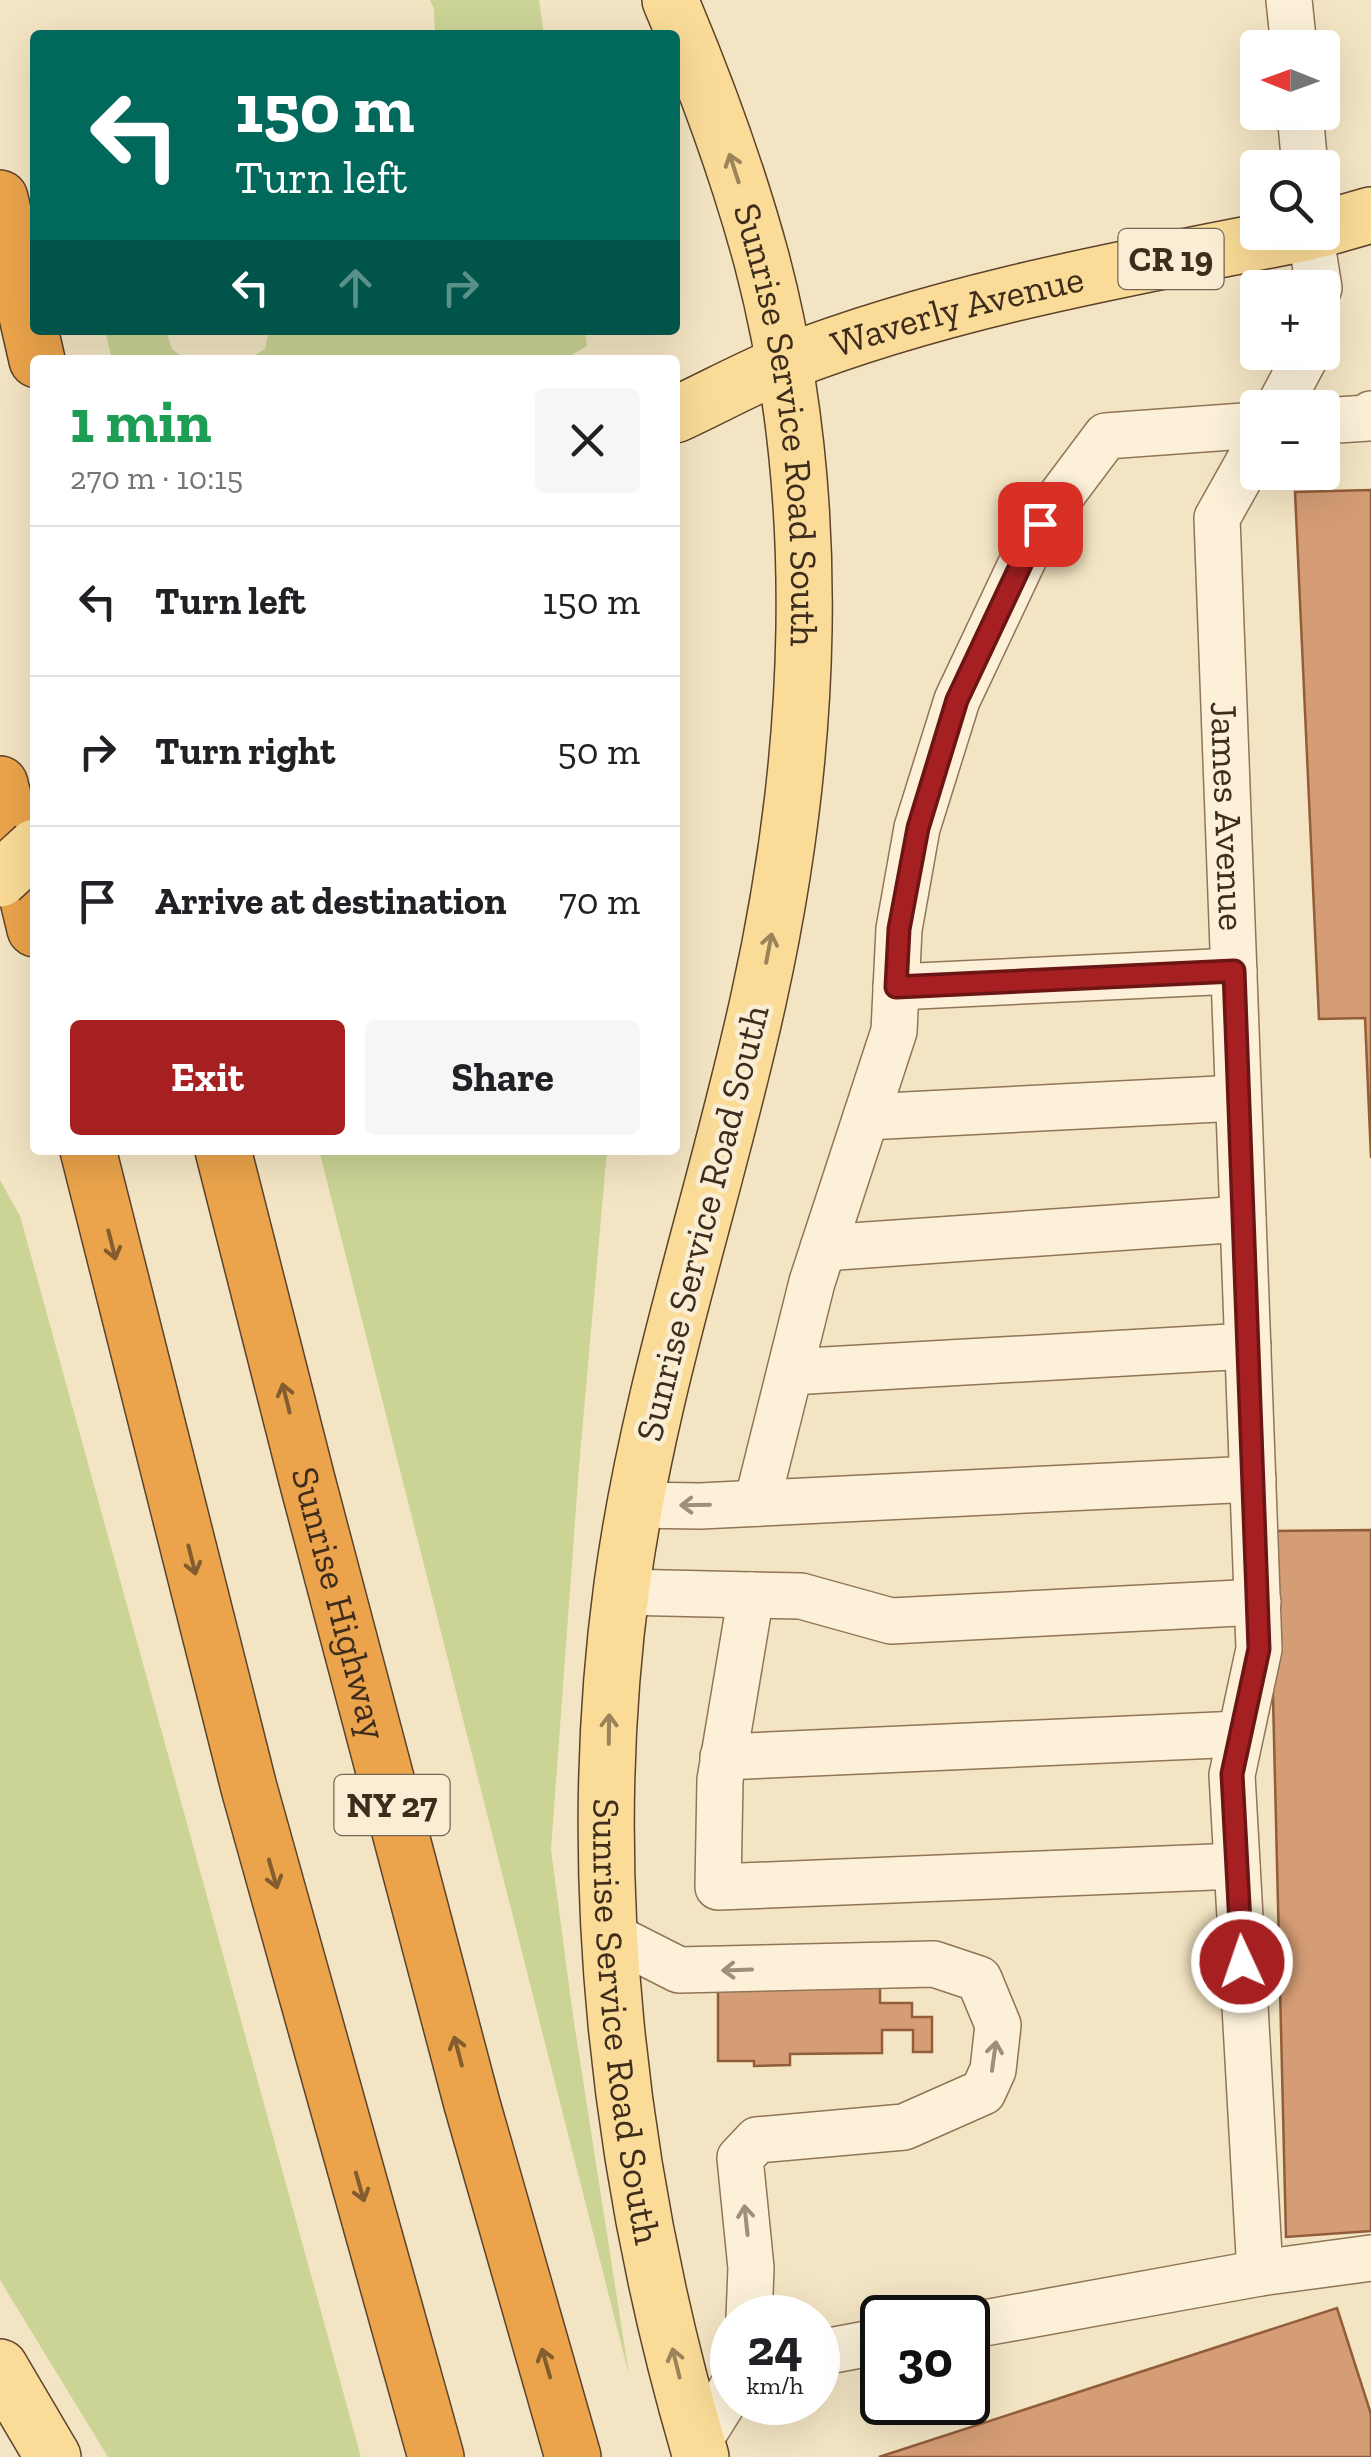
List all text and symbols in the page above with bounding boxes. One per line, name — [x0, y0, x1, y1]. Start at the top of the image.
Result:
north arrow — [1240, 30, 1340, 130]
map controls — [1240, 30, 1340, 490]
text: 150 m — [235, 66, 415, 150]
icon: left — [70, 70, 200, 200]
button: search — [1240, 150, 1340, 250]
text: Turn left — [235, 151, 407, 205]
one-way arrow — [723, 153, 741, 184]
street label: Sunrise Service Road South — [724, 198, 827, 647]
road number: CR 19 — [1118, 229, 1224, 289]
street label: Waverly Avenue — [825, 255, 1088, 367]
icon: left — [223, 260, 278, 315]
icon: ahead — [328, 260, 383, 315]
icon: right — [433, 260, 488, 315]
button: + — [1240, 270, 1340, 370]
text: 1 min — [70, 385, 212, 457]
button: close — [535, 388, 640, 493]
button: − — [1240, 390, 1340, 490]
text: 270 m · 10:15 — [70, 459, 243, 497]
pin — [998, 482, 1083, 567]
icon: arrive — [1013, 497, 1068, 552]
icon: left — [70, 574, 125, 629]
text: Turn left — [155, 578, 306, 624]
text: 150 m — [543, 578, 640, 624]
street label: James Avenue — [1201, 700, 1255, 932]
icon: right — [70, 724, 125, 779]
text: Turn right — [155, 728, 335, 774]
text: 50 m — [557, 728, 640, 774]
icon: arrive — [70, 874, 125, 929]
text: Arrive at destination — [155, 878, 506, 924]
text: 70 m — [559, 878, 640, 924]
one-way arrow — [761, 932, 780, 964]
street label: Sunrise Service Road South — [625, 1000, 779, 1446]
button: Exit — [70, 1020, 345, 1135]
button: Share — [365, 1020, 640, 1135]
one-way arrow — [104, 1228, 122, 1260]
one-way arrow — [276, 1383, 294, 1415]
street label: Sunrise Highway — [282, 1462, 398, 1745]
one-way arrow — [680, 1496, 712, 1515]
one-way arrow — [183, 1544, 202, 1575]
one-way arrow — [600, 1713, 618, 1746]
road number: NY 27 — [334, 1775, 450, 1835]
street label: Sunrise Service Road South — [583, 1798, 671, 2248]
one-way arrow — [265, 1858, 283, 1889]
position arrow — [1190, 1910, 1294, 2014]
one-way arrow — [722, 1960, 754, 1979]
one-way arrow — [447, 2035, 466, 2067]
one-way arrow — [986, 2040, 1004, 2073]
one-way arrow — [352, 2171, 371, 2202]
one-way arrow — [736, 2205, 755, 2237]
speed limit sign: 30 — [860, 2295, 990, 2425]
text: 24 — [747, 2318, 803, 2378]
one-way arrow — [536, 2348, 555, 2379]
one-way arrow — [666, 2348, 684, 2380]
text: km/h — [746, 2370, 804, 2400]

